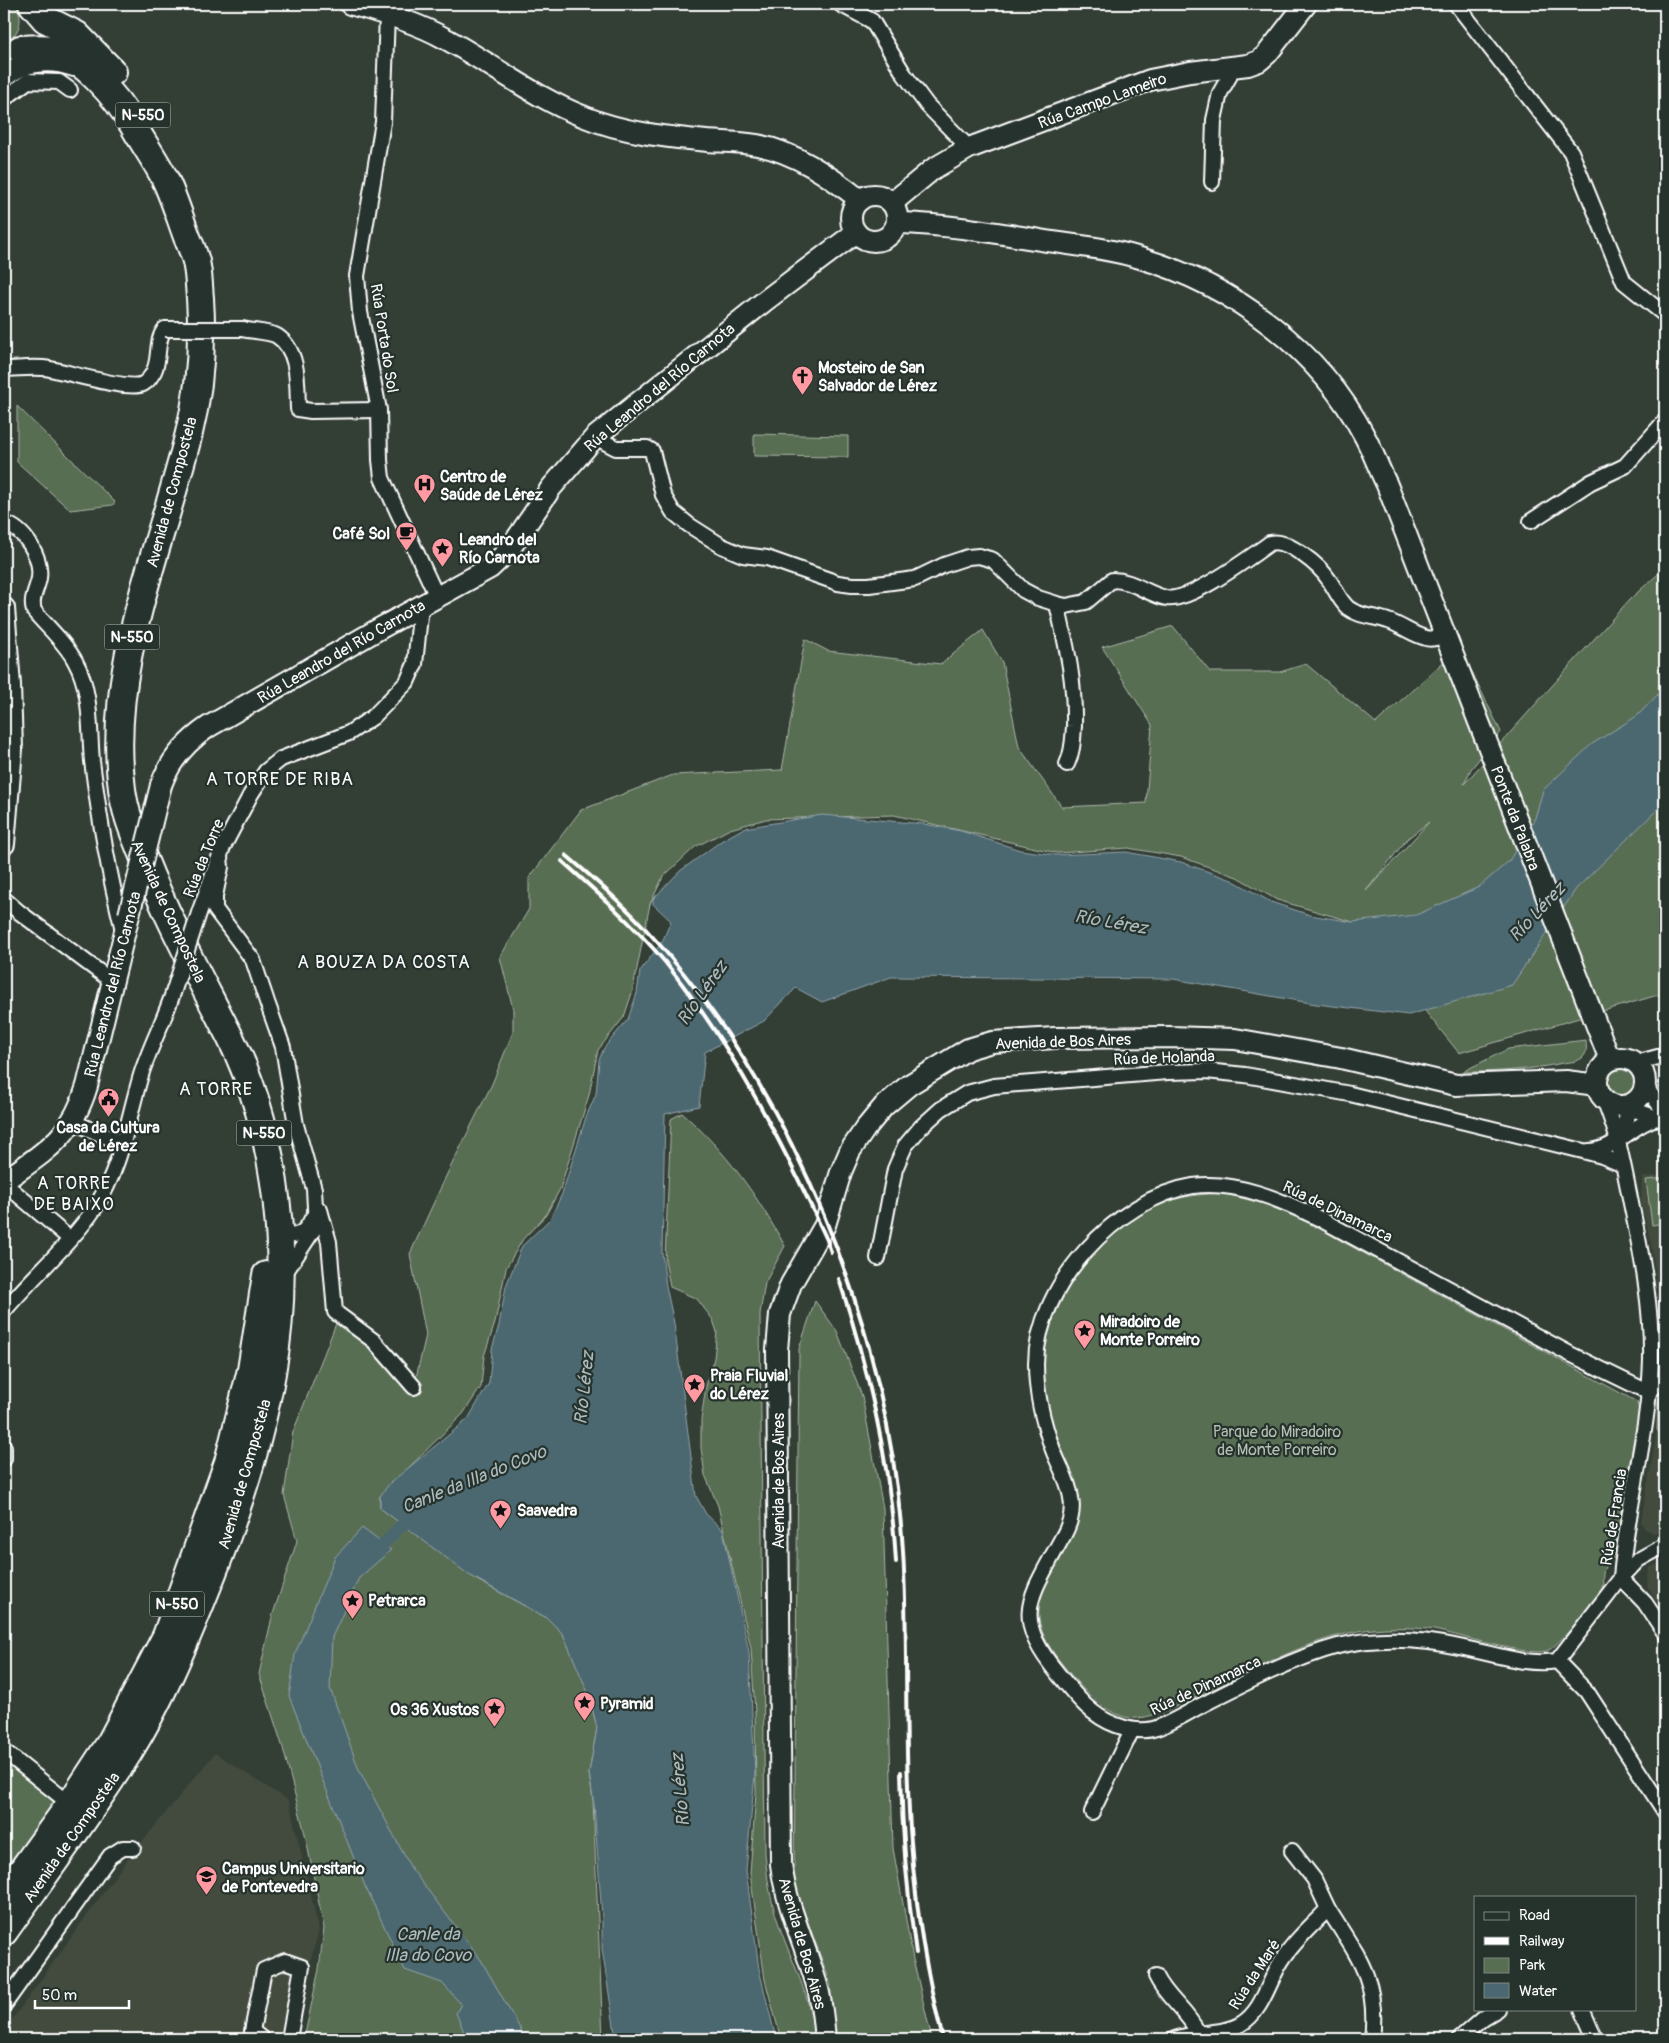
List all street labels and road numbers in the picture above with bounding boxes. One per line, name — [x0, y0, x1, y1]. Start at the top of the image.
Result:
street label: Rúa Campo Lameiro — [1035, 68, 1170, 133]
road number: N-550 — [116, 102, 170, 128]
street label: Rúa Porta do Sol — [366, 282, 403, 394]
street label: Rúa Leandro del Río Carnota — [580, 319, 739, 457]
street label: Avenida de Compostela — [142, 415, 202, 570]
street label: Rúa Leandro del Río Carnota — [254, 596, 429, 708]
road number: N-550 — [104, 624, 160, 650]
street label: Ponte da Palabra — [1486, 763, 1544, 874]
street label: Rúa da Torre — [179, 816, 229, 901]
street label: Avenida de Compostela — [126, 837, 210, 986]
street label: Rúa Leandro del Río Carnota — [80, 889, 146, 1079]
street label: Avenida de Bos Aires — [995, 1030, 1131, 1054]
street label: Rúa de Holanda — [1113, 1046, 1215, 1070]
road number: N-550 — [236, 1120, 292, 1146]
street label: Rúa de Dinamarca — [1279, 1177, 1396, 1247]
street label: Avenida de Compostela — [214, 1397, 276, 1552]
street label: Avenida de Bos Aires — [769, 1413, 789, 1549]
street label: Rúa de Francia — [1596, 1467, 1631, 1567]
road number: N-550 — [150, 1592, 204, 1616]
street label: Rúa de Dinamarca — [1147, 1651, 1264, 1720]
street label: Avenida de Compostela — [19, 1768, 125, 1907]
street label: Avenida de Bos Aires — [774, 1875, 830, 2011]
street label: Rúa da Maré — [1225, 1935, 1285, 2014]

